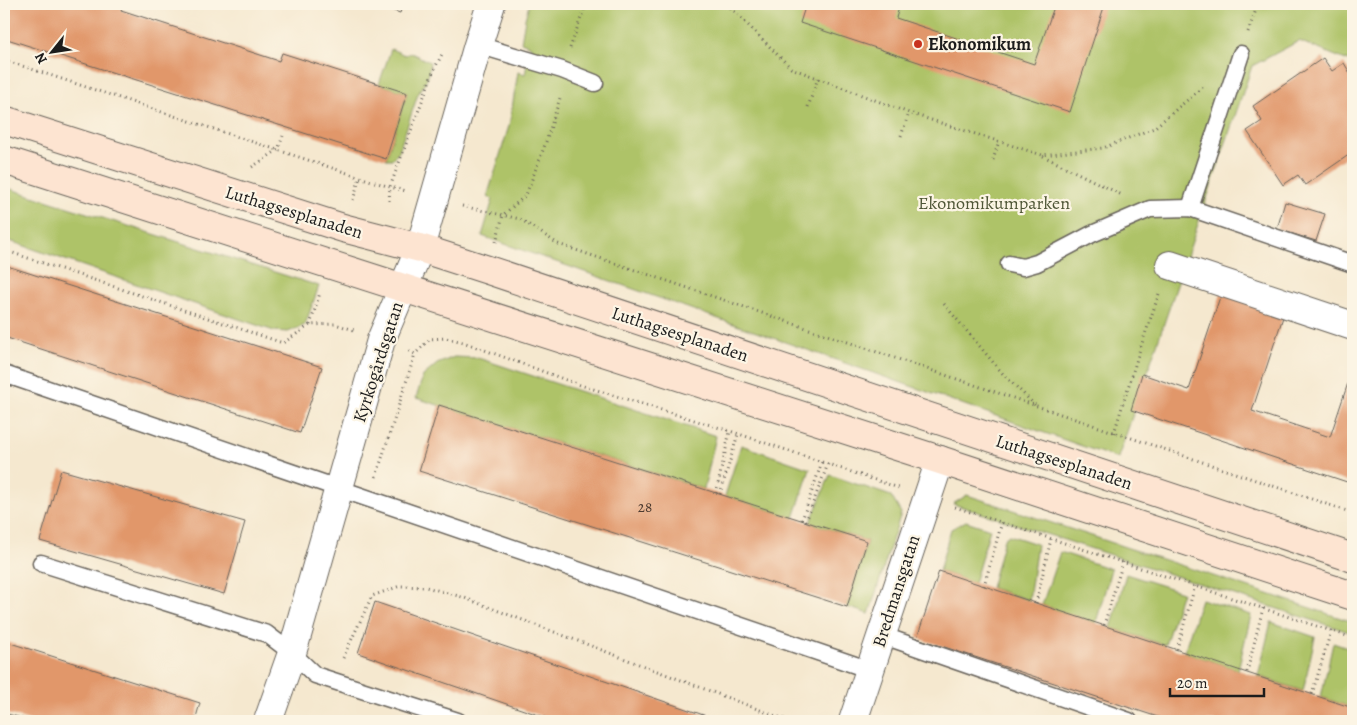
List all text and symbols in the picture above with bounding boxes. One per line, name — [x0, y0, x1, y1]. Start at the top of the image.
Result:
north arrow — [28, 28, 78, 78]
place label: Ekonomikum — [928, 32, 1031, 56]
marker: Ekonomikum — [912, 38, 924, 50]
text: N — [30, 49, 52, 67]
street label: Luthagsesplanaden — [222, 180, 366, 244]
park label: Ekonomikumparken — [918, 191, 1070, 215]
street label: Kyrkogårdsgatan — [347, 299, 409, 425]
street label: Luthagsesplanaden — [609, 301, 752, 367]
street label: Luthagsesplanaden — [993, 429, 1136, 495]
house number: 28 — [638, 497, 652, 517]
street label: Bredmansgatan — [867, 532, 926, 650]
scale bar — [1170, 665, 1263, 697]
text: 20 m — [1177, 673, 1208, 693]

